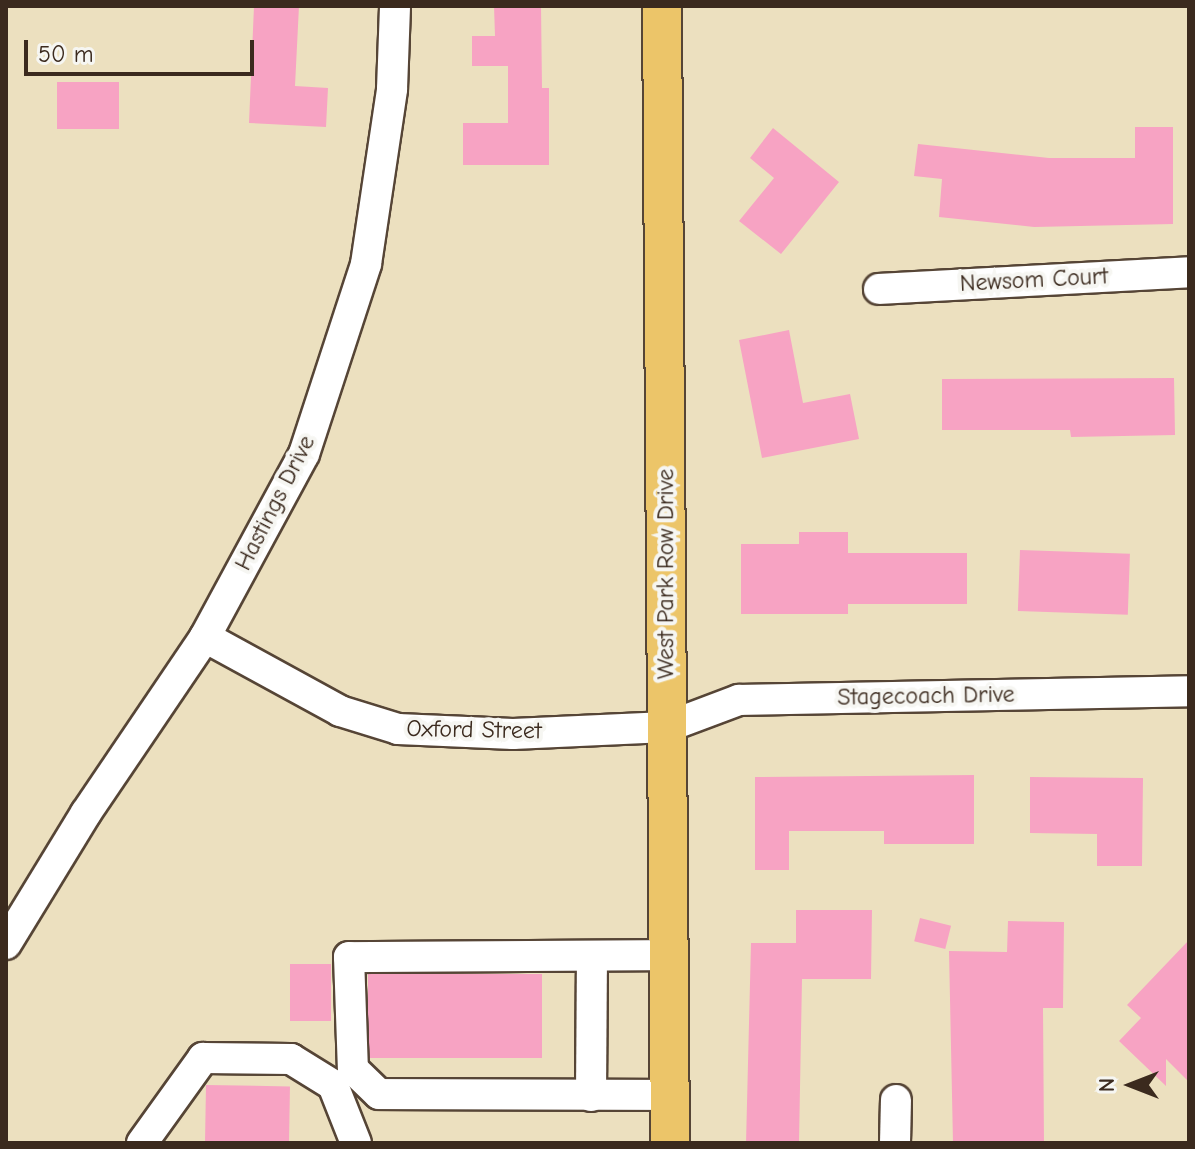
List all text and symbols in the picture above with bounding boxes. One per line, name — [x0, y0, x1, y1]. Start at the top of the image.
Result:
scale bar — [28, 24, 258, 74]
text: 50 m — [38, 40, 94, 68]
street label: Newsom Court — [959, 262, 1109, 298]
street label: Hastings Drive — [229, 431, 321, 575]
street label: West Park Row Drive — [652, 469, 680, 679]
street label: Stagecoach Drive — [837, 680, 1015, 712]
street label: Oxford Street — [406, 714, 542, 746]
north arrow — [1091, 1045, 1171, 1125]
text: N — [1094, 1078, 1120, 1092]

